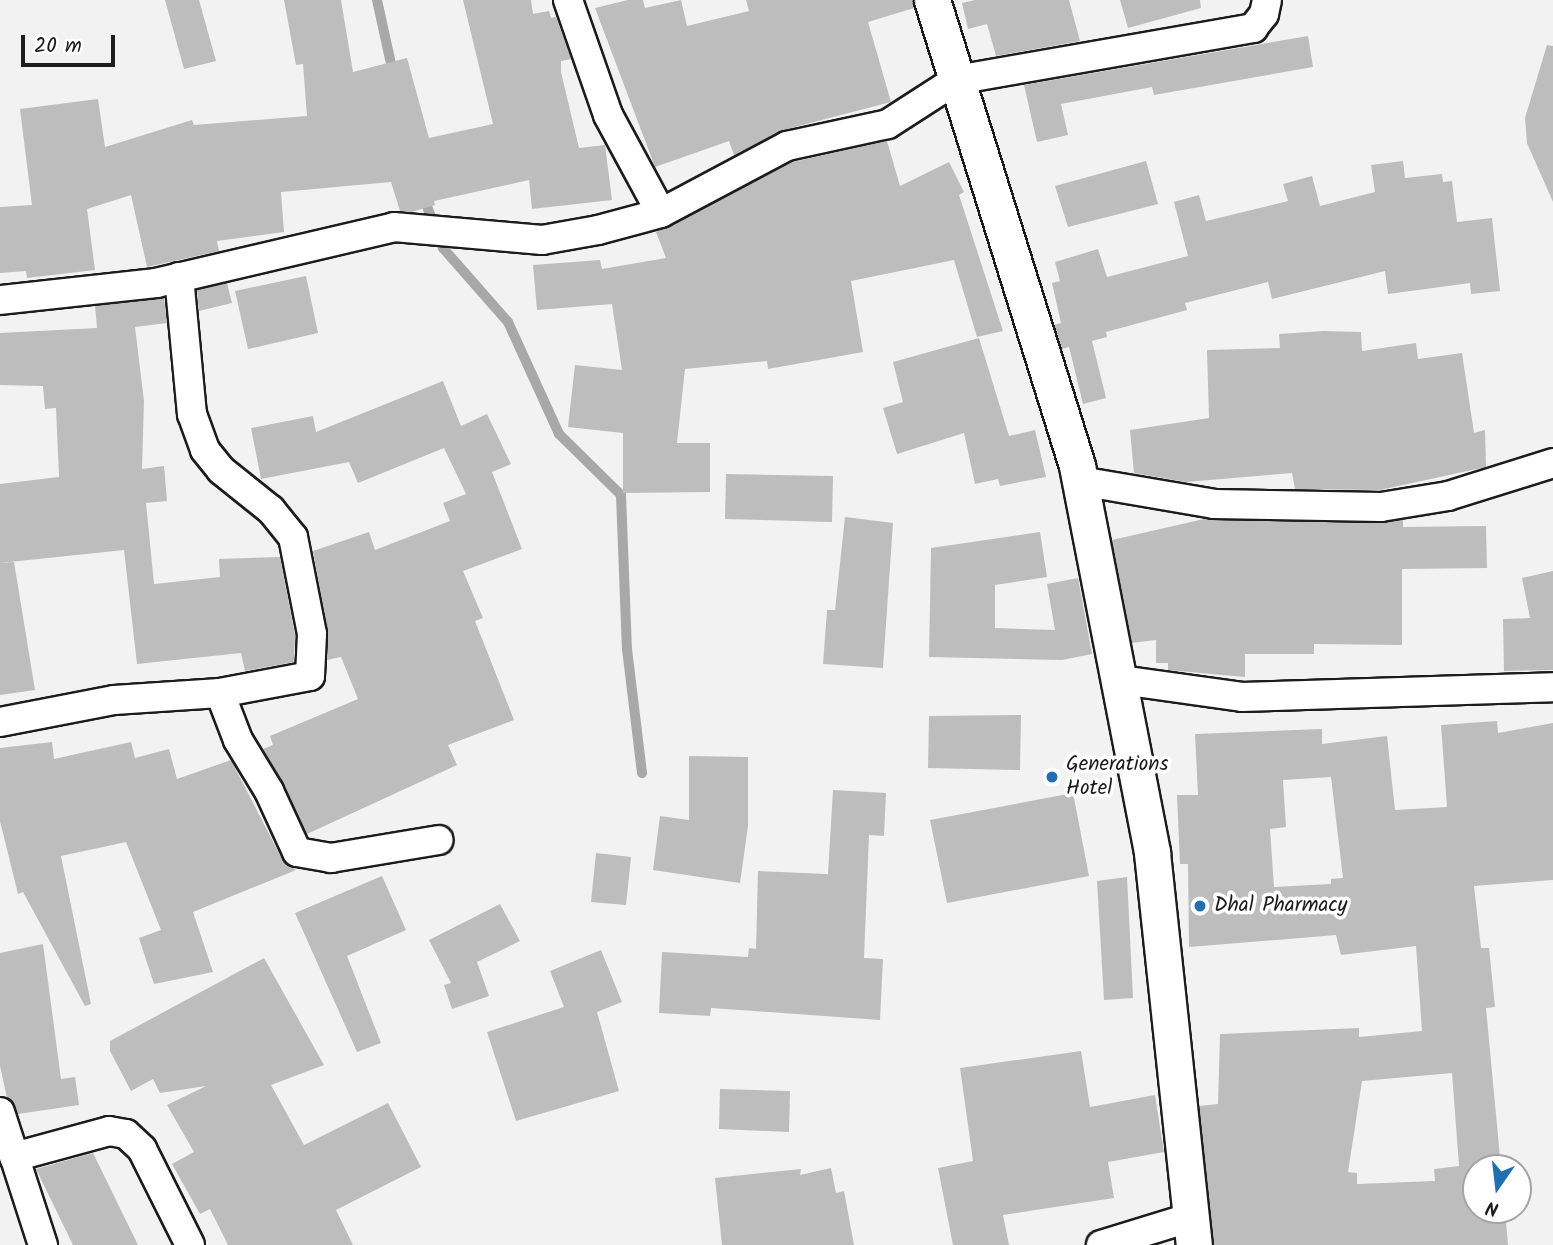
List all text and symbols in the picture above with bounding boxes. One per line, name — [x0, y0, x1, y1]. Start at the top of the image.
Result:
scale bar — [24, 21, 119, 65]
text: 20 m — [34, 30, 82, 63]
place label: Generations Hotel — [1066, 752, 1169, 802]
marker: Generations Hotel — [1044, 769, 1060, 785]
place label: Dhal Pharmacy — [1214, 893, 1347, 919]
marker: Dhal Pharmacy — [1192, 898, 1208, 914]
north arrow — [1462, 1154, 1532, 1224]
text: N — [1483, 1191, 1502, 1223]

